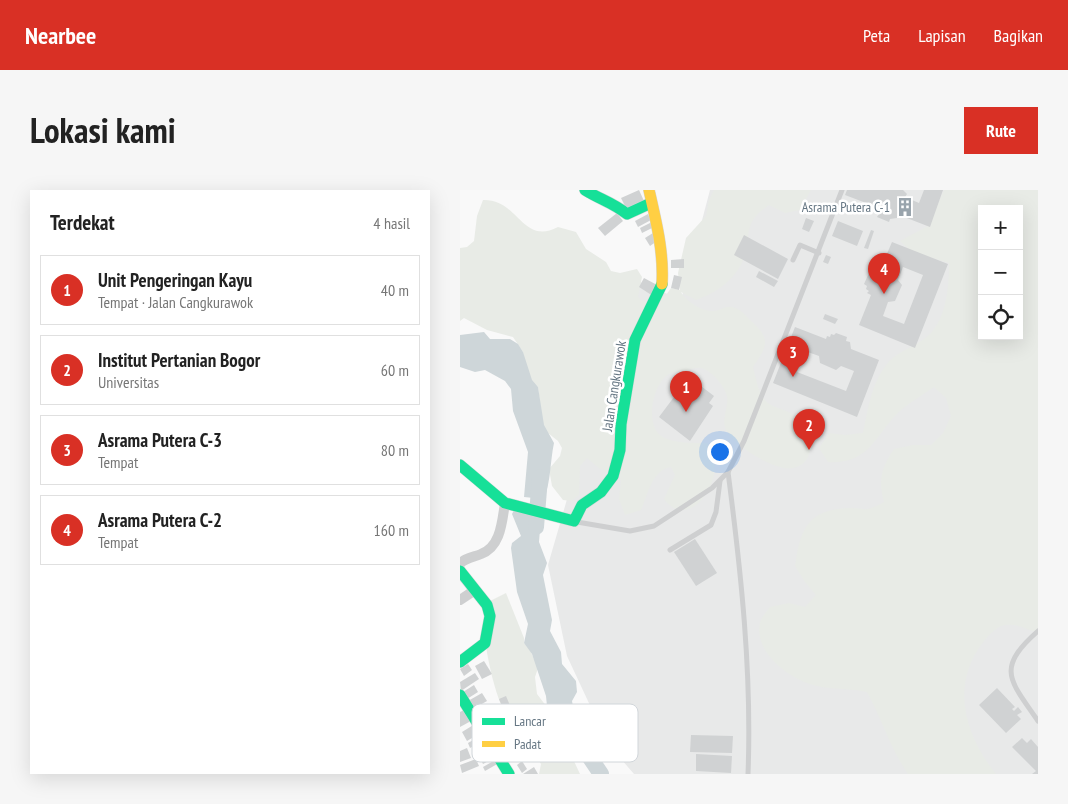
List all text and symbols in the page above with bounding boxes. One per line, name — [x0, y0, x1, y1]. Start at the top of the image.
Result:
text: Nearbee — [25, 20, 96, 51]
text: Peta — [863, 24, 890, 47]
text: Lapisan — [918, 24, 966, 47]
text: Bagikan — [994, 24, 1043, 47]
text: Lokasi kami — [30, 107, 176, 153]
button: Rute — [964, 107, 1038, 154]
building icon: Asrama Putera C-1 — [894, 196, 916, 218]
place label: Asrama Putera C-1 — [802, 198, 890, 216]
map controls — [978, 205, 1023, 340]
button: + — [978, 205, 1023, 250]
text: Terdekat — [50, 209, 115, 236]
text: 4 hasil — [373, 213, 410, 233]
button: − — [978, 250, 1023, 295]
pin: 4 — [868, 253, 900, 294]
text: Unit Pengeringan Kayu — [98, 268, 252, 292]
text: 1 — [63, 280, 71, 300]
text: 40 m — [381, 280, 409, 300]
text: Tempat · Jalan Cangkurawok — [98, 292, 253, 312]
button: locate — [978, 295, 1023, 340]
pin: 3 — [777, 336, 809, 377]
street label: Jalan Cangkurawok — [598, 339, 630, 434]
text: Institut Pertanian Bogor — [98, 348, 260, 372]
text: 2 — [63, 360, 71, 380]
text: 60 m — [381, 360, 409, 380]
pin: 1 — [670, 371, 702, 412]
text: Universitas — [98, 372, 159, 392]
pin: 2 — [793, 409, 825, 450]
text: Asrama Putera C-3 — [98, 428, 222, 452]
your location — [707, 439, 733, 465]
text: 3 — [63, 440, 71, 460]
text: 80 m — [381, 440, 409, 460]
text: Tempat — [98, 452, 138, 472]
text: Asrama Putera C-2 — [98, 508, 222, 532]
text: 4 — [63, 520, 71, 540]
text: 160 m — [374, 520, 409, 540]
text: Tempat — [98, 532, 138, 552]
legend — [472, 704, 638, 762]
text: Lancar — [514, 712, 546, 730]
text: Padat — [514, 735, 541, 753]

